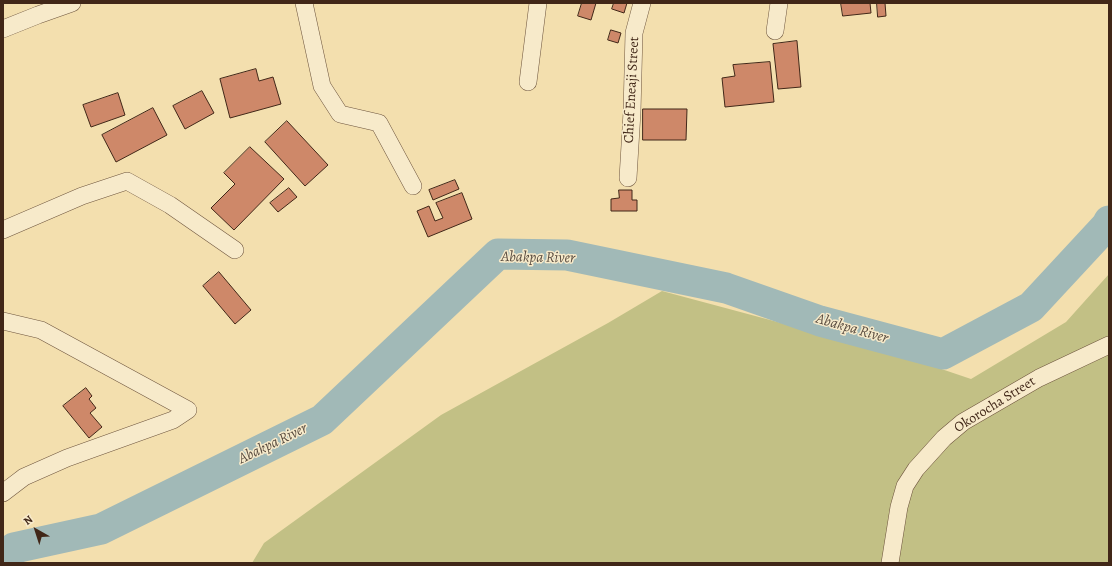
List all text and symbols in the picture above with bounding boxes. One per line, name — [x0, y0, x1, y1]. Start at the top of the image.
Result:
street label: Chief Eneaji Street — [621, 36, 643, 144]
water label: Abakpa River — [501, 248, 575, 268]
water label: Abakpa River — [814, 310, 890, 348]
street label: Okorocha Street — [951, 373, 1039, 437]
water label: Abakpa River — [236, 420, 310, 468]
north arrow — [16, 510, 56, 550]
text: N — [20, 512, 36, 529]

